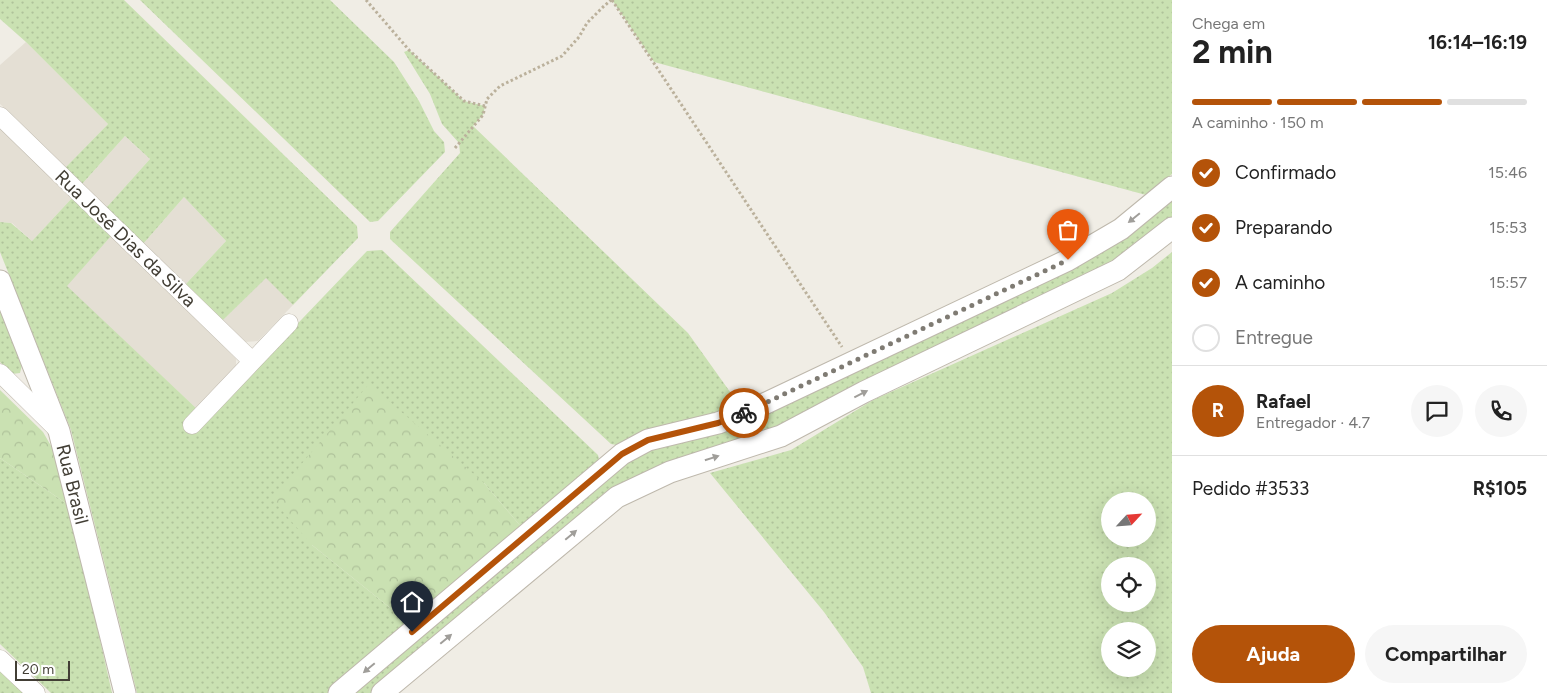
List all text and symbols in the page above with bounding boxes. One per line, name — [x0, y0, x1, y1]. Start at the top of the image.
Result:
text: Chega em — [1192, 14, 1265, 33]
text: 16:14–16:19 — [1428, 31, 1527, 54]
text: 2 min — [1192, 33, 1273, 71]
text: A caminho · 150 m — [1192, 113, 1324, 132]
icon: check — [1192, 159, 1220, 187]
text: Confirmado — [1235, 161, 1336, 184]
text: 15:46 — [1488, 163, 1527, 182]
street label: Rua José Dias da Silva — [50, 165, 201, 312]
pin — [1047, 209, 1089, 260]
one-way arrow — [1128, 213, 1141, 224]
icon: check — [1192, 214, 1220, 242]
icon: bag — [1054, 216, 1082, 244]
text: Preparando — [1235, 216, 1333, 239]
text: 15:53 — [1489, 218, 1527, 237]
icon: check — [1192, 269, 1220, 297]
text: A caminho — [1235, 271, 1325, 294]
text: 15:57 — [1489, 273, 1527, 292]
text: Entregue — [1235, 326, 1313, 349]
button: chat — [1411, 385, 1463, 437]
button: phone — [1475, 385, 1527, 437]
courier — [719, 388, 769, 438]
one-way arrow — [853, 390, 868, 398]
text: Rafael — [1256, 390, 1311, 413]
icon: bike — [730, 399, 758, 427]
text: R — [1212, 399, 1224, 422]
text: Entregador · 4.7 — [1256, 413, 1370, 432]
street label: Rua Brasil — [51, 442, 94, 527]
one-way arrow — [705, 454, 720, 462]
text: Pedido #3533 — [1192, 477, 1309, 500]
text: R$105 — [1473, 477, 1527, 500]
north arrow — [1101, 492, 1156, 548]
map controls — [1101, 492, 1156, 677]
one-way arrow — [564, 530, 577, 541]
button: locate — [1101, 557, 1156, 612]
pin — [391, 581, 433, 632]
icon: home — [398, 588, 426, 616]
button: layers — [1101, 622, 1156, 677]
button: Ajuda — [1192, 625, 1355, 683]
button: Compartilhar — [1365, 625, 1527, 683]
one-way arrow — [440, 634, 453, 645]
scale bar — [15, 658, 70, 681]
text: 20 m — [22, 661, 54, 678]
one-way arrow — [363, 662, 375, 673]

